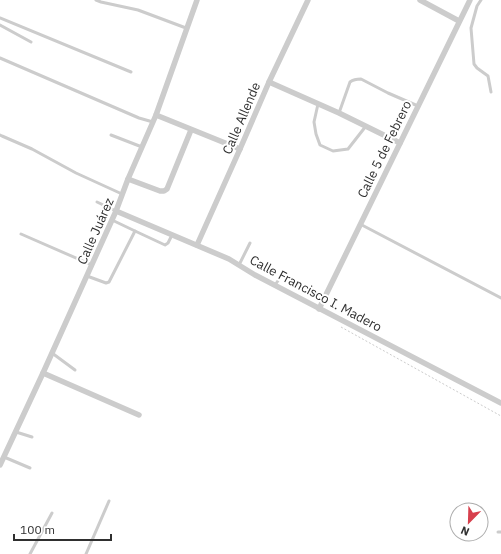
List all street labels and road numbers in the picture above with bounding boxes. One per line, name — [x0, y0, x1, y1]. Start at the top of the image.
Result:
street label: Calle Allende — [219, 80, 264, 157]
street label: Calle 5 de Febrero — [354, 98, 415, 201]
street label: Calle Juárez — [73, 195, 118, 267]
street label: Calle Francisco I. Madero — [247, 251, 385, 335]

